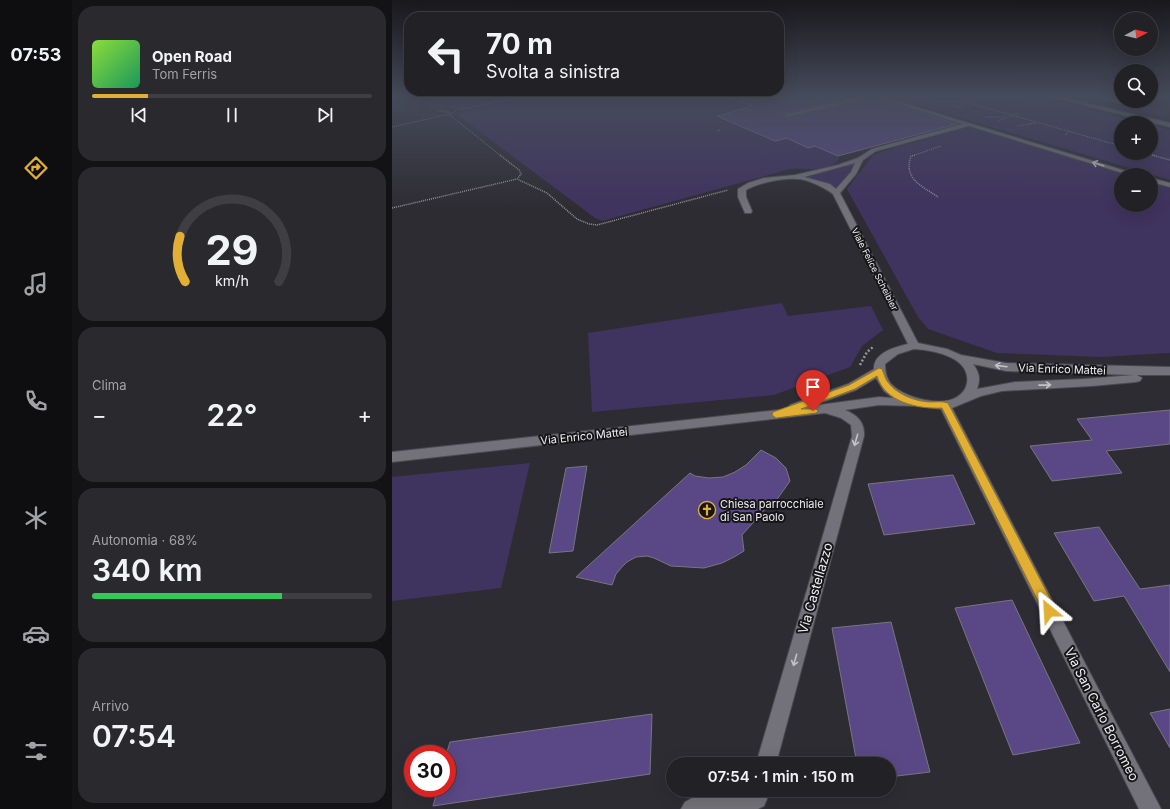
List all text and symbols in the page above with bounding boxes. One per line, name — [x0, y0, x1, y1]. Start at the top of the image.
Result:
north arrow — [1114, 12, 1158, 56]
map controls — [1114, 12, 1158, 212]
text: 70 m — [486, 27, 553, 61]
icon: left — [420, 28, 472, 80]
text: 07:53 — [11, 44, 61, 65]
text: Open Road — [152, 47, 232, 66]
text: Svolta a sinistra — [486, 61, 620, 82]
button: search — [1114, 64, 1158, 108]
text: Tom Ferris — [152, 66, 217, 82]
icon: previous — [128, 104, 150, 126]
icon: pause — [221, 104, 243, 126]
icon: next — [314, 104, 336, 126]
button: + — [1114, 116, 1158, 160]
icon: directions — [22, 154, 50, 182]
one-way arrow — [1092, 160, 1105, 167]
button: − — [1114, 168, 1158, 212]
text: 29 — [205, 225, 259, 275]
street label: Viale Felice Scheibler — [849, 226, 901, 313]
icon: music — [22, 270, 50, 298]
text: km/h — [215, 271, 249, 288]
street label: Via Enrico Mattei — [1018, 360, 1106, 378]
one-way arrow — [995, 362, 1008, 370]
pin — [796, 370, 830, 411]
icon: arrive — [802, 376, 824, 398]
text: Clima — [92, 377, 126, 393]
one-way arrow — [1038, 381, 1051, 388]
icon: phone — [22, 387, 50, 415]
text: 22° — [206, 397, 258, 433]
text: − — [92, 402, 107, 428]
text: + — [357, 402, 372, 428]
street label: Via Enrico Mattei — [540, 424, 628, 448]
one-way arrow — [852, 434, 860, 447]
place label: Chiesa parrocchiale di San Paolo — [720, 497, 824, 524]
church icon: Chiesa parrocchiale di San Paolo — [697, 500, 717, 520]
icon: climate — [22, 504, 50, 532]
text: Autonomia · 68% — [92, 532, 198, 548]
street label: Via Castellazzo — [794, 540, 836, 635]
text: 340 km — [92, 552, 203, 588]
position arrow — [1028, 590, 1070, 632]
icon: car — [22, 620, 50, 648]
street label: Via San Carlo Borromeo — [1061, 645, 1143, 783]
one-way arrow — [790, 653, 798, 666]
text: Arrivo — [92, 698, 129, 714]
text: 07:54 — [92, 718, 176, 754]
icon: filters — [22, 737, 50, 765]
speed limit sign: 30 — [404, 745, 456, 797]
text: 07:54 · 1 min · 150 m — [708, 767, 854, 786]

